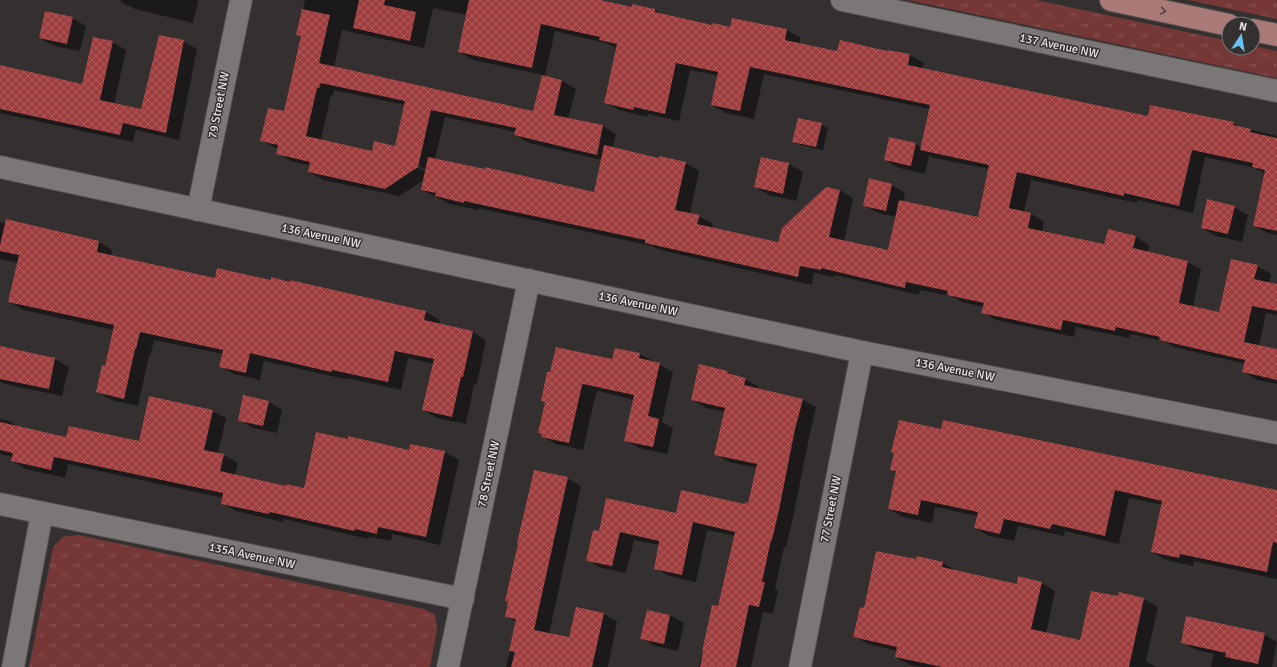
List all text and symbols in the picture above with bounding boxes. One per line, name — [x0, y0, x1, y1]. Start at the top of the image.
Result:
one-way arrow — [1160, 6, 1166, 14]
north arrow — [1221, 16, 1261, 56]
text: N — [1238, 20, 1248, 34]
street label: 137 Avenue NW — [1018, 30, 1100, 62]
street label: 79 Street NW — [205, 70, 233, 140]
street label: 136 Avenue NW — [280, 220, 362, 252]
street label: 136 Avenue NW — [597, 288, 679, 320]
street label: 136 Avenue NW — [914, 355, 996, 385]
street label: 78 Street NW — [475, 439, 503, 509]
street label: 77 Street NW — [817, 474, 845, 544]
street label: 135A Avenue NW — [207, 540, 297, 572]

